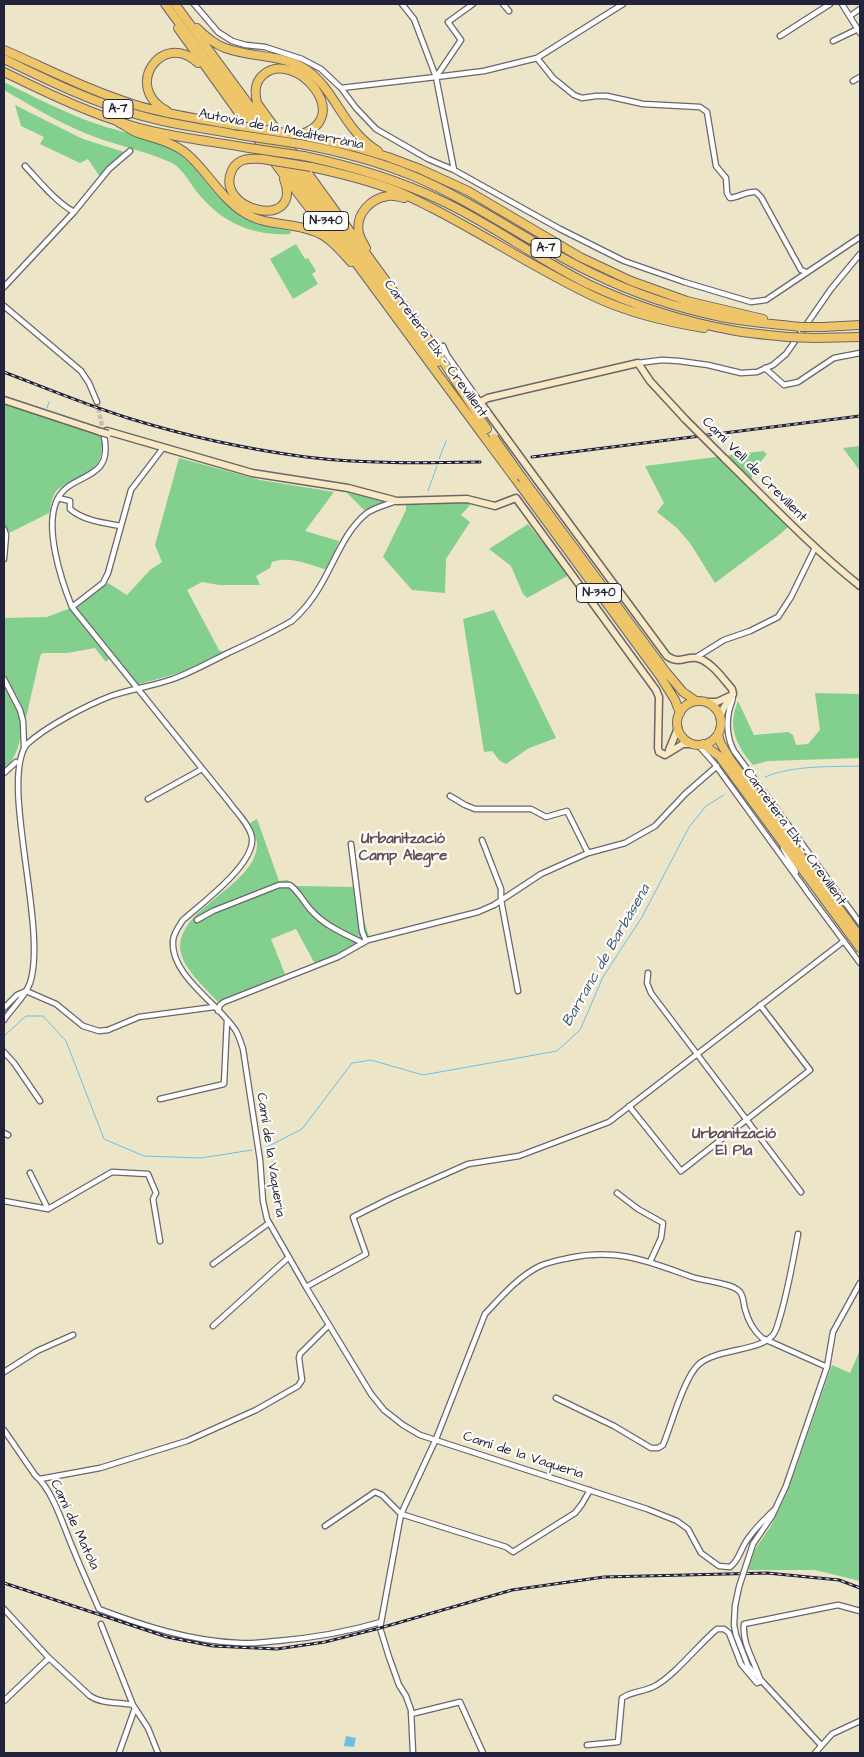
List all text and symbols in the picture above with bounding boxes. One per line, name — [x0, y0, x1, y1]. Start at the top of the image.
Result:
road number: A-7 — [103, 100, 133, 118]
street label: Autovia de la Mediterrània — [197, 106, 365, 154]
road number: N-340 — [304, 212, 348, 230]
road number: A-7 — [531, 238, 561, 258]
street label: Carretera Elx - Crevillent — [380, 277, 490, 421]
street label: Camí Vell de Crevillent — [698, 414, 810, 526]
road number: N-340 — [576, 584, 622, 602]
street label: Carretera Elx - Crevillent — [739, 765, 849, 909]
district label: Urbanització Camp Alegre — [359, 831, 447, 866]
water label: Barranc de Barbàsena — [559, 882, 655, 1030]
street label: Camí de la Vaqueria — [252, 1092, 288, 1218]
district label: Urbanització El Pla — [692, 1126, 776, 1161]
street label: Camí de la Vaqueria — [461, 1429, 585, 1483]
street label: Camí de Matola — [46, 1477, 102, 1573]

